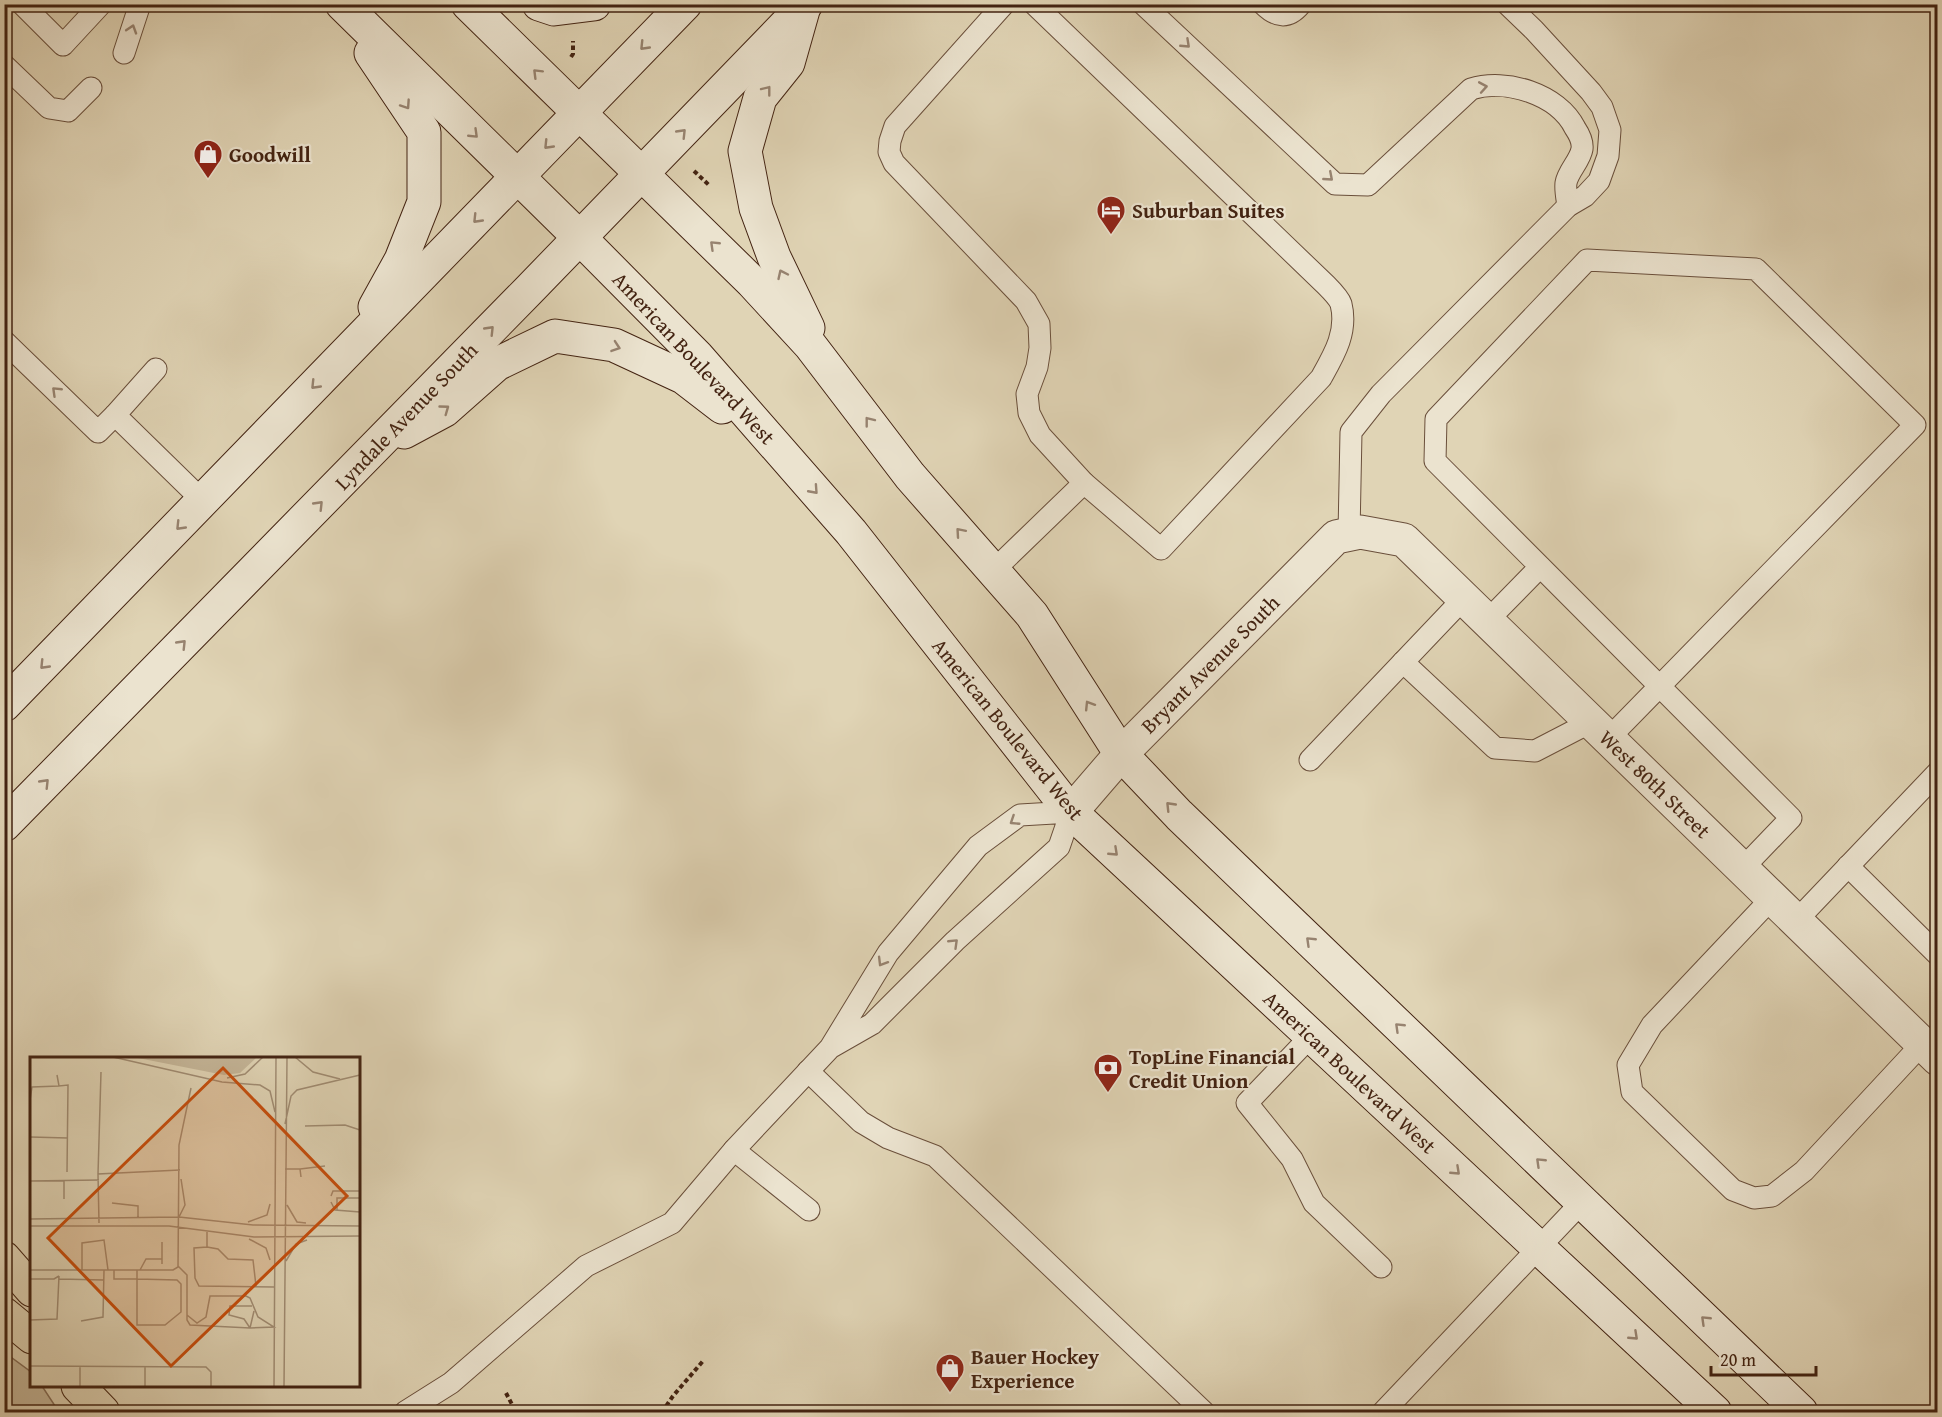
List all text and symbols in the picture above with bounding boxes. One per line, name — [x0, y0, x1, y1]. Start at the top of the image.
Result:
one-way arrow — [124, 24, 137, 35]
one-way arrow — [1179, 37, 1190, 48]
one-way arrow — [640, 40, 651, 50]
one-way arrow — [534, 69, 545, 80]
one-way arrow — [1478, 81, 1488, 94]
one-way arrow — [759, 85, 770, 96]
one-way arrow — [399, 98, 410, 109]
one-way arrow — [467, 127, 477, 138]
one-way arrow — [675, 129, 686, 140]
shop icon: Goodwill — [192, 138, 224, 180]
place label: Goodwill — [229, 139, 311, 170]
one-way arrow — [544, 139, 555, 149]
one-way arrow — [1322, 170, 1332, 181]
hotel icon: Suburban Suites — [1095, 194, 1127, 236]
place label: Suburban Suites — [1132, 195, 1284, 226]
one-way arrow — [473, 212, 484, 223]
one-way arrow — [710, 242, 721, 253]
street label: American Boulevard West — [605, 265, 783, 452]
one-way arrow — [778, 270, 790, 281]
one-way arrow — [483, 327, 494, 337]
street label: Lyndale Avenue South — [327, 335, 485, 497]
one-way arrow — [610, 340, 621, 353]
one-way arrow — [312, 378, 323, 389]
one-way arrow — [52, 387, 63, 398]
one-way arrow — [439, 405, 450, 416]
one-way arrow — [865, 417, 876, 428]
one-way arrow — [807, 483, 818, 494]
one-way arrow — [311, 501, 322, 512]
one-way arrow — [176, 518, 187, 529]
one-way arrow — [956, 528, 967, 539]
street label: Bryant Avenue South — [1134, 587, 1287, 740]
street label: American Boulevard West — [925, 631, 1092, 827]
one-way arrow — [175, 640, 186, 650]
one-way arrow — [40, 658, 51, 669]
one-way arrow — [1085, 700, 1096, 711]
street label: West 80th Street — [1592, 723, 1718, 846]
one-way arrow — [38, 780, 49, 791]
one-way arrow — [1166, 802, 1177, 812]
one-way arrow — [1010, 813, 1020, 825]
one-way arrow — [1107, 845, 1117, 856]
one-way arrow — [1307, 938, 1318, 949]
one-way arrow — [946, 939, 957, 950]
one-way arrow — [878, 956, 890, 966]
street label: American Boulevard West — [1257, 983, 1444, 1161]
one-way arrow — [1396, 1023, 1406, 1034]
place label: TopLine Financial Credit Union — [1129, 1041, 1295, 1096]
bank icon: TopLine Financial Credit Union — [1092, 1052, 1124, 1094]
inset map — [30, 1057, 360, 1387]
one-way arrow — [1537, 1158, 1547, 1169]
one-way arrow — [1449, 1164, 1459, 1175]
one-way arrow — [1702, 1317, 1713, 1328]
one-way arrow — [1626, 1329, 1637, 1340]
scale bar — [1711, 1339, 1816, 1377]
place label: Bauer Hockey Experience — [971, 1341, 1099, 1396]
text: 20 m — [1720, 1346, 1756, 1373]
shop icon: Bauer Hockey Experience — [934, 1352, 966, 1394]

